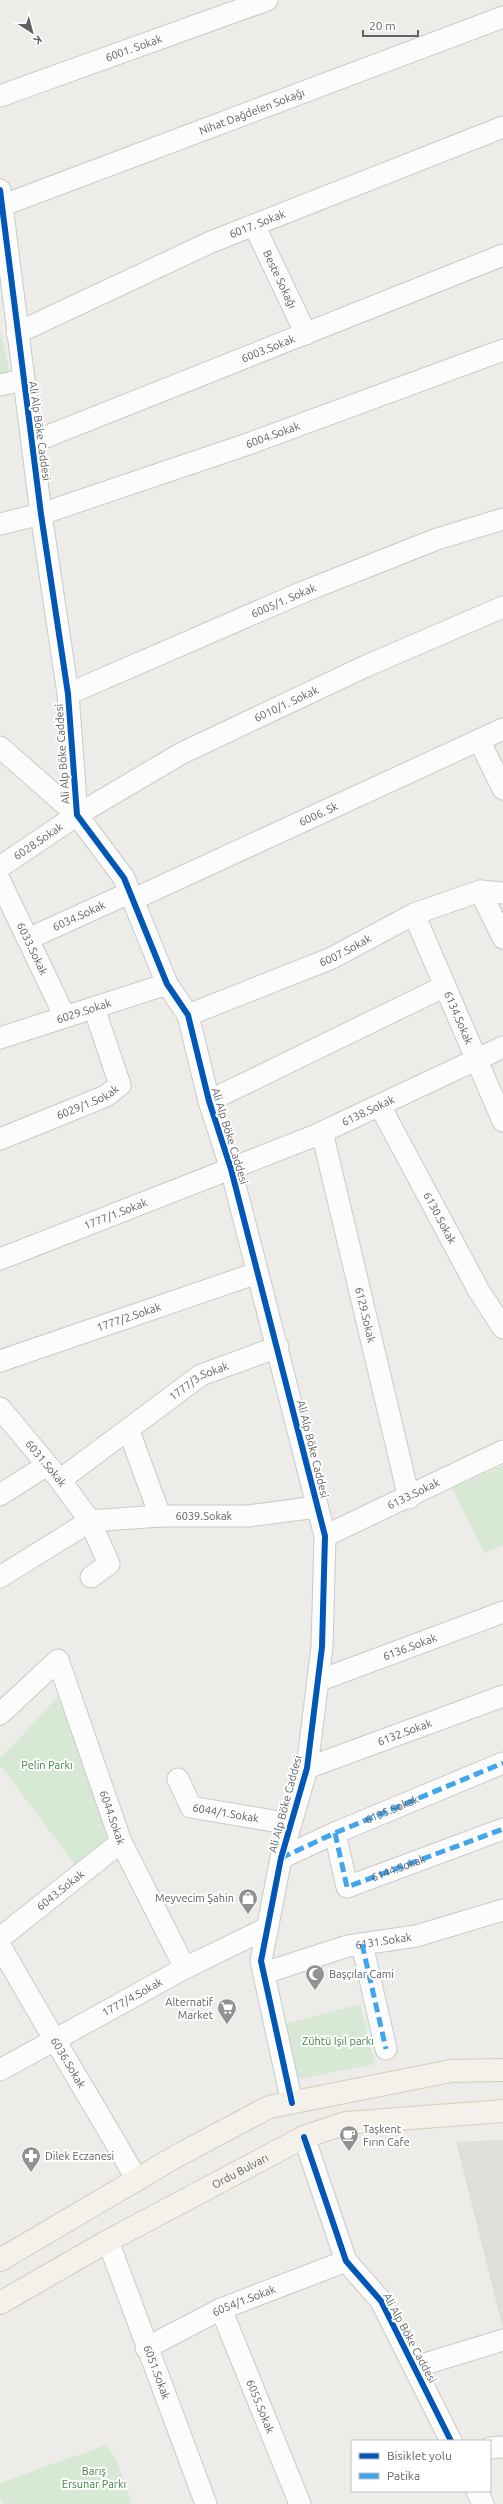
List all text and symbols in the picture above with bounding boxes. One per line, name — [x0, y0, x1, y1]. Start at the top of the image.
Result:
north arrow — [12, 12, 52, 52]
scale bar — [363, 12, 418, 38]
text: 20 m — [369, 19, 396, 32]
street label: 6001. Sokak — [104, 32, 164, 64]
text: K — [31, 33, 44, 47]
street label: Nihat Dağdelen Sokağı — [197, 86, 306, 137]
street label: 6017. Sokak — [228, 207, 287, 240]
street label: Beste Sokağı — [261, 248, 299, 310]
street label: 6003.Sokak — [240, 332, 297, 365]
street label: Ali Alp Böke Caddesi — [27, 380, 53, 482]
street label: 6004.Sokak — [244, 419, 302, 450]
street label: 6005/1. Sokak — [249, 581, 318, 620]
street label: 6010/1. Sokak — [252, 683, 320, 724]
street label: Ali Alp Böke Caddesi — [53, 704, 71, 804]
street label: 6006. Sk — [297, 800, 340, 828]
street label: 6028.Sokak — [11, 820, 65, 862]
street label: 6034.Sokak — [51, 898, 108, 933]
street label: 6033.Sokak — [15, 920, 50, 977]
street label: 6007.Sokak — [317, 932, 374, 968]
street label: 6134.Sokak — [442, 989, 476, 1047]
street label: 6029.Sokak — [55, 996, 113, 1025]
street label: 6029/1.Sokak — [55, 1082, 121, 1121]
street label: Ali Alp Böke Caddesi — [210, 1086, 250, 1186]
street label: 6138.Sokak — [340, 1093, 397, 1128]
street label: 6130.Sokak — [421, 1190, 459, 1246]
street label: 1777/1.Sokak — [82, 1196, 149, 1232]
street label: 6129.Sokak — [353, 1286, 378, 1344]
street label: 1777/2.Sokak — [95, 1300, 163, 1333]
street label: 1777/3.Sokak — [167, 1359, 230, 1403]
street label: Ali Alp Böke Caddesi — [295, 1399, 331, 1499]
street label: 6031.Sokak — [23, 1438, 69, 1489]
street label: 6133.Sokak — [385, 1476, 442, 1511]
street label: 6039.Sokak — [175, 1510, 233, 1522]
street label: 6136.Sokak — [381, 1631, 439, 1662]
street label: 6132.Sokak — [376, 1717, 434, 1748]
street label: Ali Alp Böke Caddesi — [266, 1754, 304, 1854]
park label: Pelin Parkı — [21, 1759, 73, 1771]
street label: 6044.Sokak — [98, 1789, 128, 1847]
street label: 6135.Sokak — [363, 1793, 421, 1826]
street label: 6044/1.Sokak — [192, 1801, 260, 1824]
street label: 6144.Sokak — [370, 1852, 427, 1883]
street label: 6043.Sokak — [34, 1868, 87, 1912]
shop icon: Meyvecim Şahin — [237, 1887, 259, 1915]
place label: Meyvecim Şahin — [155, 1892, 234, 1904]
street label: 6131.Sokak — [354, 1931, 413, 1951]
mosque icon: Başçılar Cami — [304, 1963, 326, 1991]
place label: Başçılar Cami — [329, 1968, 394, 1980]
street label: 1777/4.Sokak — [100, 1975, 165, 2019]
place label: Alternatif Market — [165, 1996, 214, 2021]
supermarket icon: Alternatif Market — [216, 1997, 238, 2025]
street label: 6036.Sokak — [49, 2035, 88, 2090]
park label: Zühtü Işıl parkı — [302, 2035, 374, 2047]
place label: Taşkent Fırın Cafe — [363, 2123, 410, 2148]
cafe icon: Taşkent Fırın Cafe — [338, 2124, 360, 2152]
pharmacy icon: Dilek Eczanesi — [20, 2145, 42, 2173]
place label: Dilek Eczanesi — [45, 2150, 114, 2162]
street label: Ordu Bulvarı — [210, 2151, 270, 2191]
street label: 6054/1.Sokak — [210, 2282, 278, 2318]
street label: Ali Alp Böke Caddesi — [381, 2291, 439, 2385]
street label: 6051.Sokak — [141, 2344, 173, 2401]
street label: 6055.Sokak — [244, 2378, 277, 2435]
legend — [351, 2440, 491, 2492]
text: Bisiklet yolu — [387, 2449, 452, 2462]
park label: Barış Ersunar Parkı — [62, 2465, 126, 2490]
text: Patika — [387, 2469, 420, 2482]

